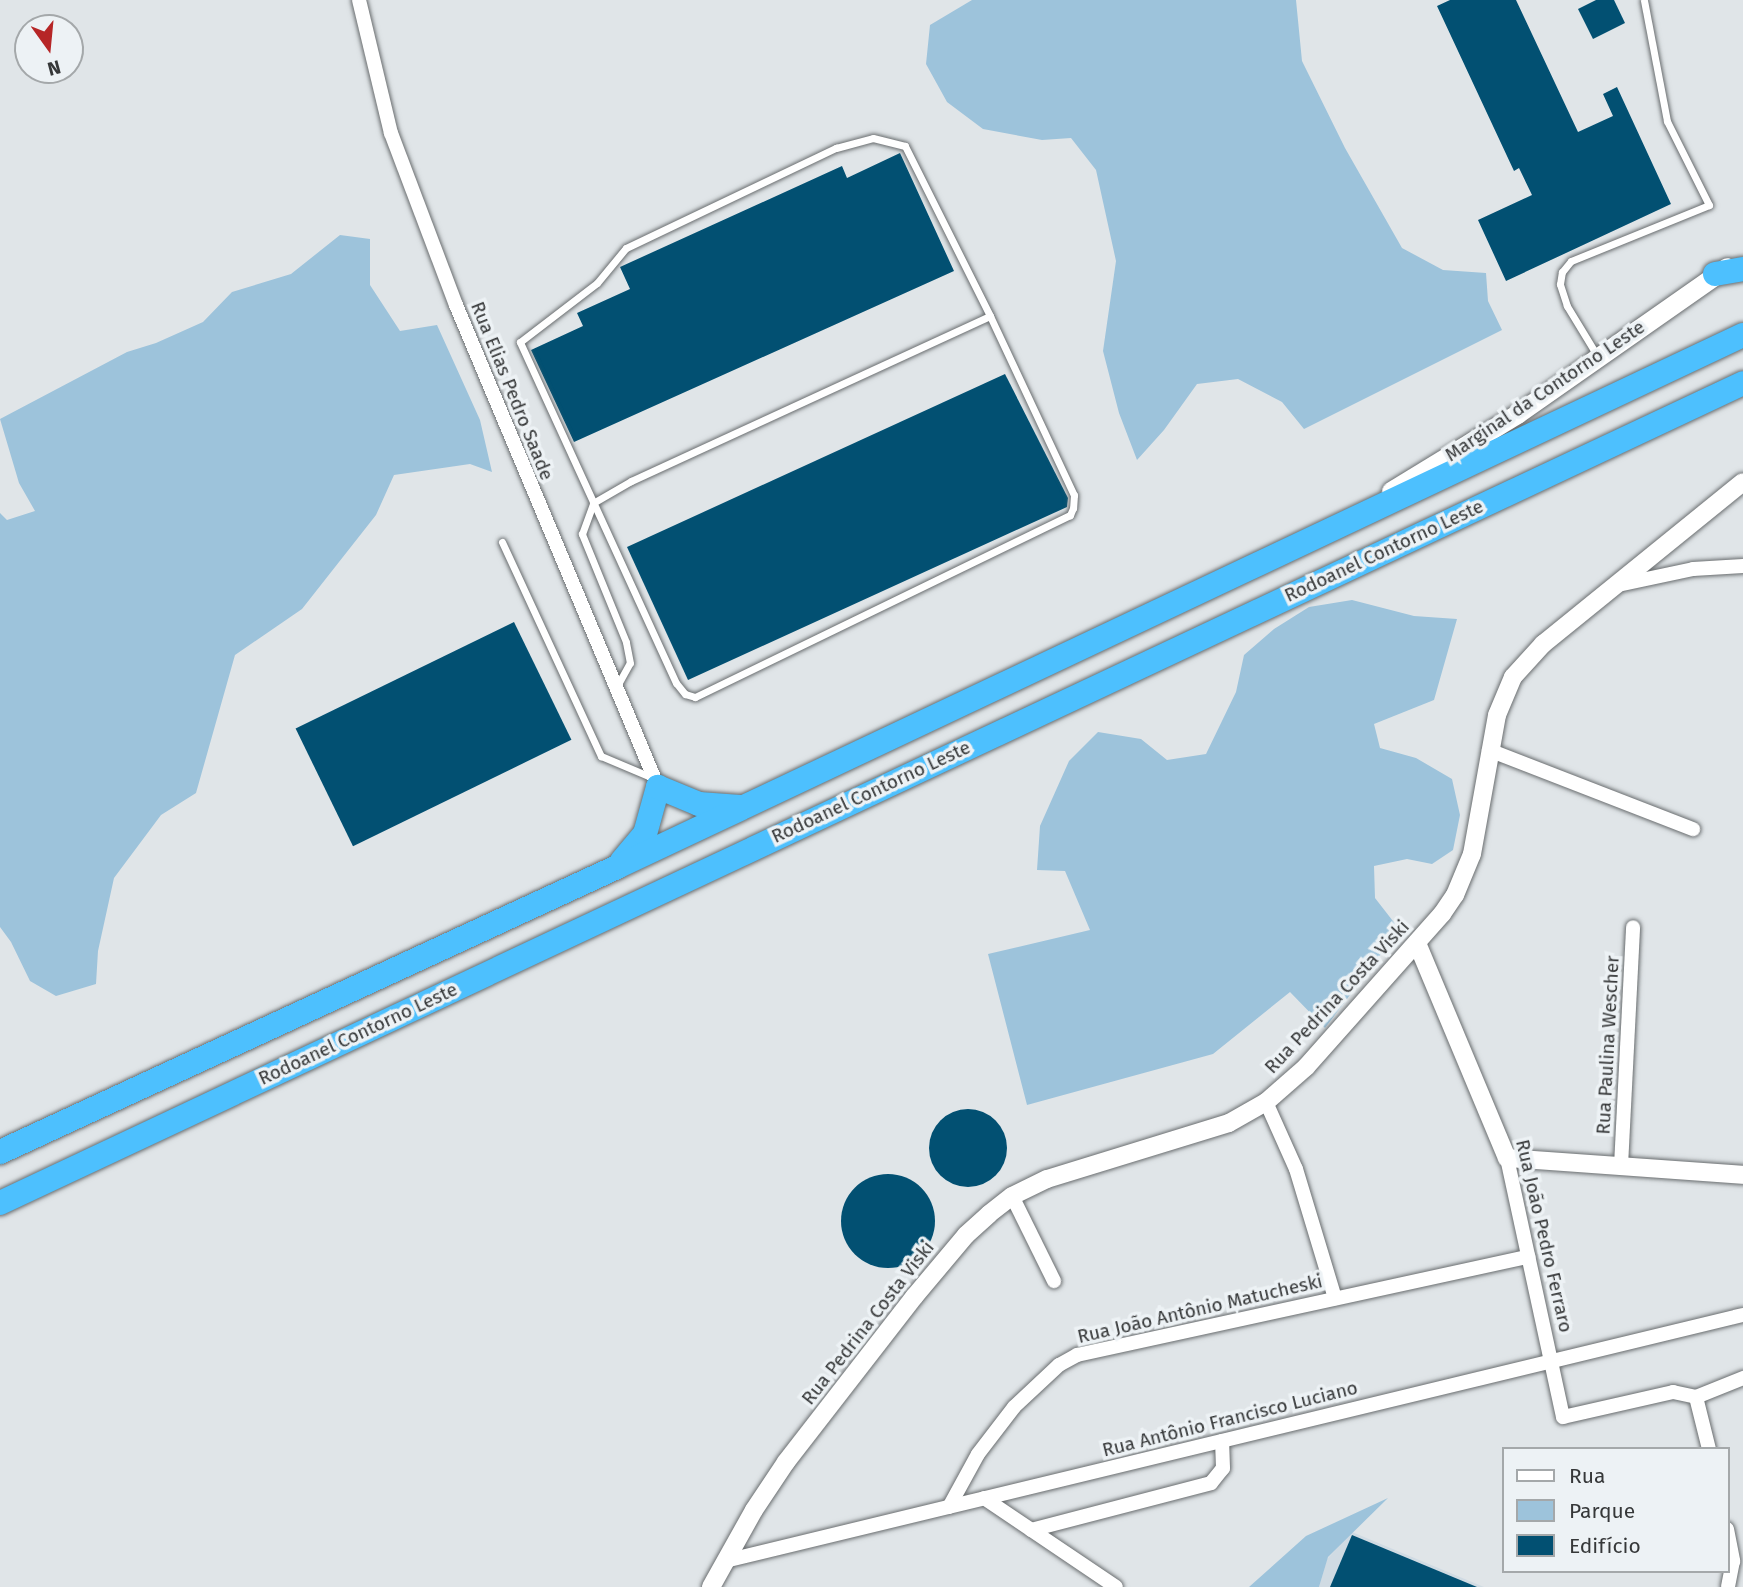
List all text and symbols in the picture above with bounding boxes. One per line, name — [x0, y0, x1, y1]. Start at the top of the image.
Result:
north arrow — [14, 14, 84, 84]
text: N — [45, 55, 63, 81]
street label: Rua Elias Pedro Saade — [466, 298, 558, 484]
street label: Marginal da Contorno Leste — [1441, 316, 1649, 466]
street label: Rodoanel Contorno Leste — [1281, 495, 1487, 607]
street label: Rodoanel Contorno Leste — [768, 736, 974, 848]
street label: Rua Pedrina Costa Viski — [1260, 916, 1414, 1078]
street label: Rua Paulina Wescher — [1592, 955, 1624, 1135]
street label: Rodoanel Contorno Leste — [255, 978, 461, 1090]
street label: Rua João Pedro Ferraro — [1511, 1137, 1577, 1335]
street label: Rua Pedrina Costa Viski — [797, 1237, 939, 1409]
street label: Rua João Antônio Matucheski — [1075, 1270, 1325, 1348]
street label: Rua Antônio Francisco Luciano — [1100, 1376, 1360, 1462]
legend — [1502, 1447, 1729, 1573]
text: Rua — [1569, 1463, 1605, 1489]
text: Parque — [1569, 1498, 1635, 1524]
text: Edifício — [1569, 1533, 1641, 1559]

